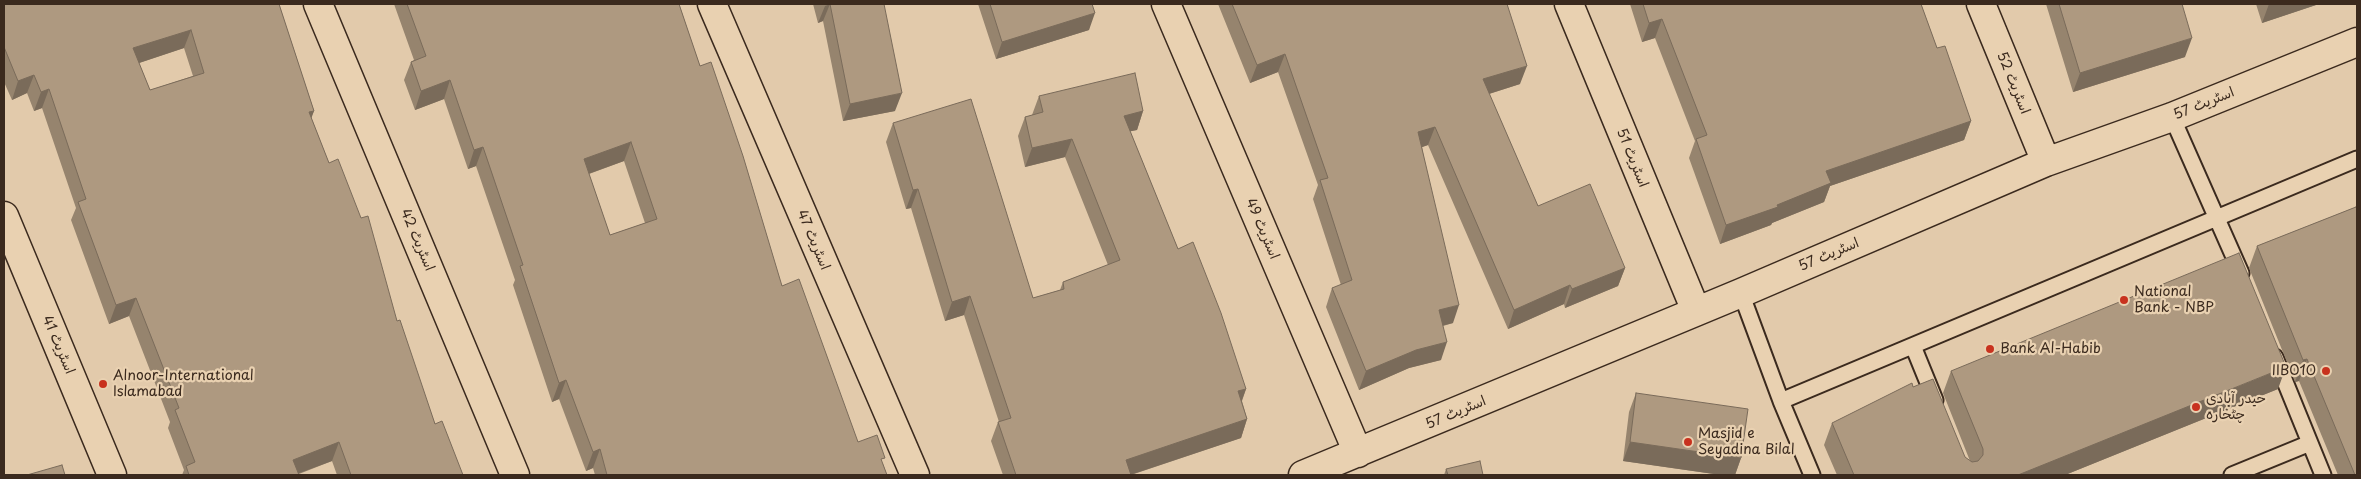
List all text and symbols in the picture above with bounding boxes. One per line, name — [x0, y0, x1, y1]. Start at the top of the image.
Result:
street label: اسٹریٹ 52 — [1993, 49, 2033, 117]
street label: اسٹریٹ 57 — [2171, 84, 2237, 124]
street label: اسٹریٹ 51 — [1613, 126, 1651, 190]
street label: اسٹریٹ 49 — [1242, 196, 1282, 262]
street label: اسٹریٹ 42 — [396, 206, 438, 274]
street label: اسٹریٹ 47 — [793, 207, 833, 273]
street label: اسٹریٹ 57 — [1796, 235, 1862, 275]
place label: National Bank - NBP — [2134, 284, 2214, 316]
marker: National Bank - NBP — [2118, 294, 2130, 306]
street label: اسٹریٹ 41 — [38, 313, 78, 377]
place label: Bank Al-Habib — [2000, 341, 2101, 357]
marker: Bank Al-Habib — [1984, 343, 1996, 355]
place label: IIB010 — [2272, 363, 2316, 379]
marker: IIB010 — [2320, 365, 2332, 377]
place label: Alnoor-International Islamabad — [113, 368, 254, 401]
marker: Alnoor-International Islamabad — [97, 378, 109, 390]
place label: حیدر آبادی چٹخارہ — [2206, 391, 2266, 424]
street label: اسٹریٹ 57 — [1423, 393, 1489, 433]
marker: حیدر آبادی چٹخارہ — [2190, 401, 2202, 413]
place label: Masjid e Seyadina Bilal — [1698, 426, 1795, 458]
marker: Masjid e Seyadina Bilal — [1682, 436, 1694, 448]

